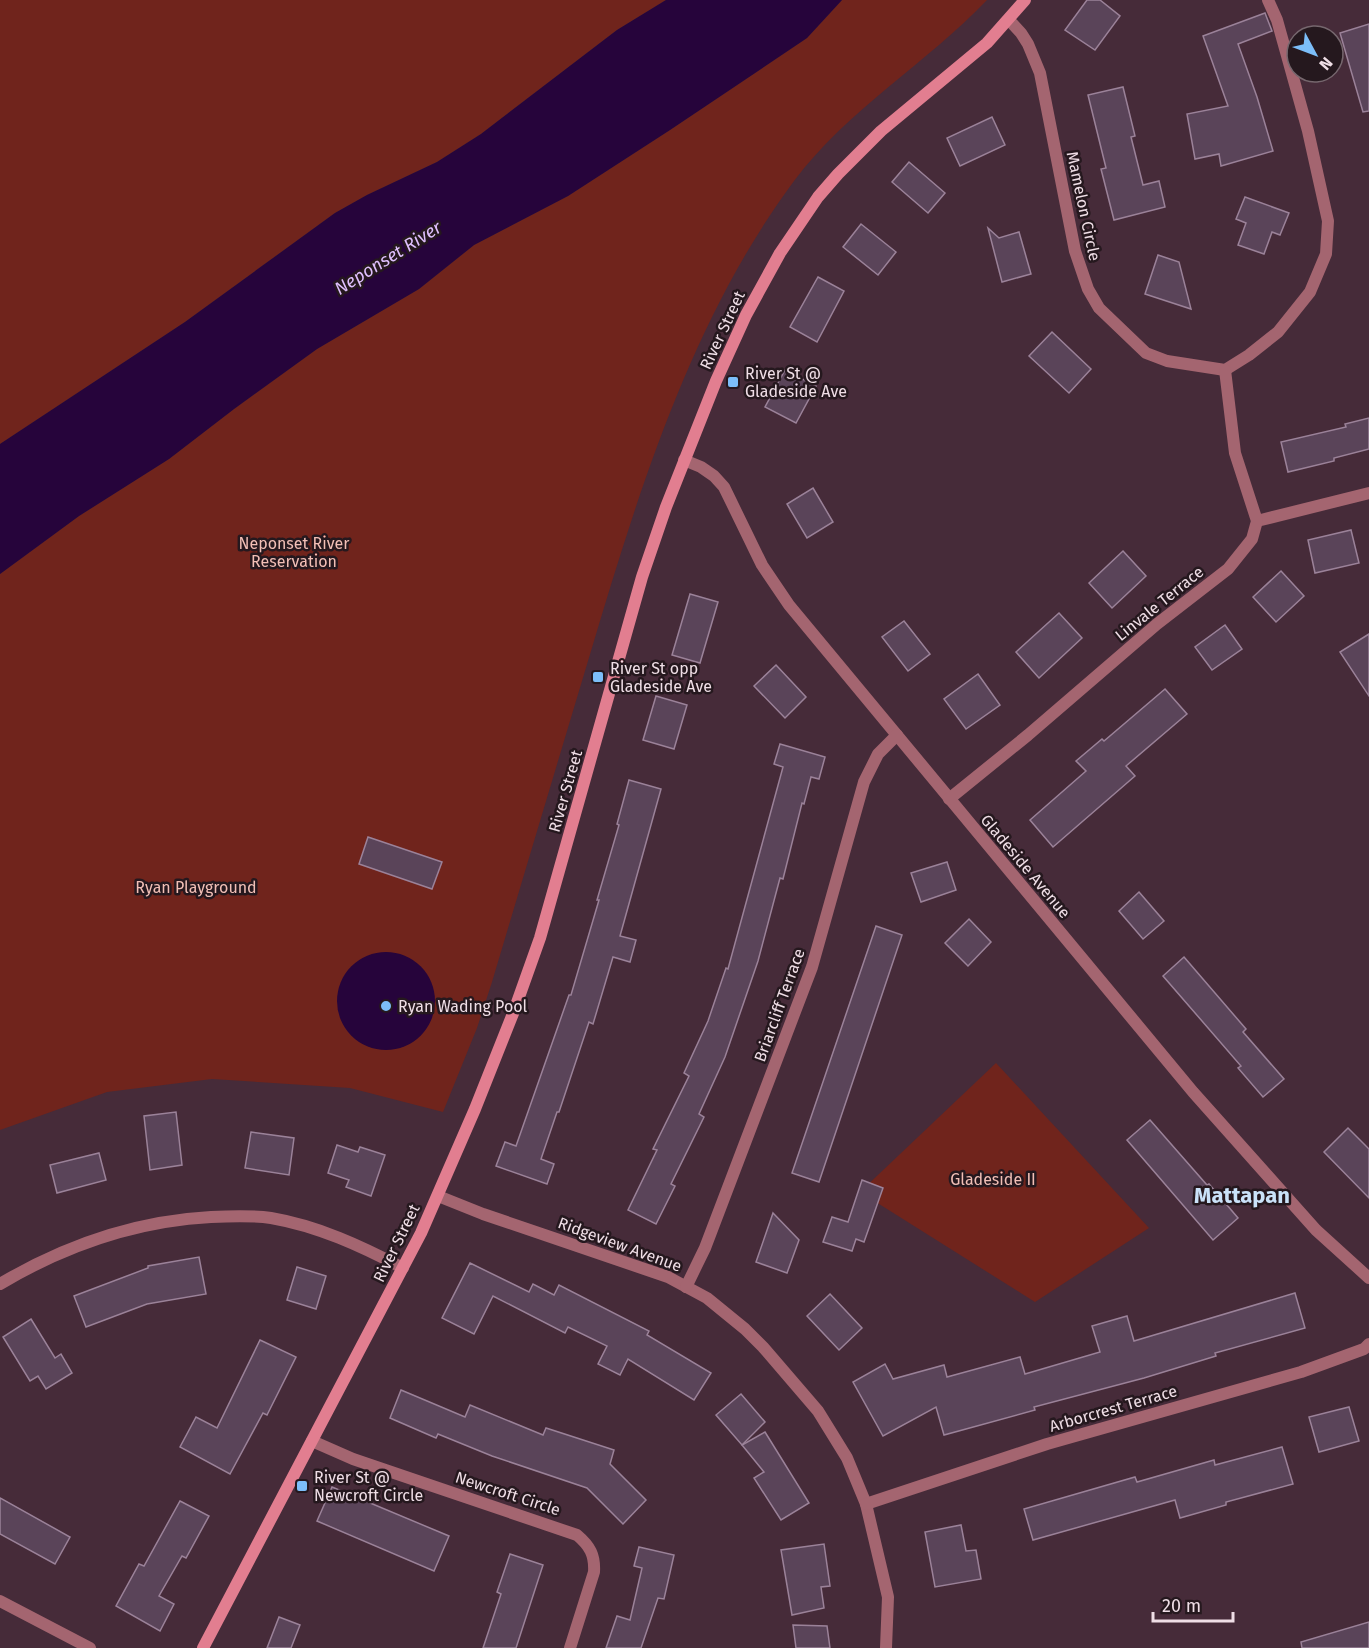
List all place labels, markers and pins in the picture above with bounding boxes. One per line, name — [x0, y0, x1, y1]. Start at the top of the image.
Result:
place label: River St @ Gladeside Ave — [745, 364, 847, 401]
marker: River St @ Gladeside Ave — [726, 375, 740, 389]
place label: River St opp Gladeside Ave — [610, 659, 712, 696]
marker: River St opp Gladeside Ave — [591, 670, 605, 684]
place label: Ryan Wading Pool — [398, 997, 528, 1016]
marker: Ryan Wading Pool — [379, 999, 393, 1013]
place label: River St @ Newcroft Circle — [314, 1468, 423, 1505]
marker: River St @ Newcroft Circle — [295, 1479, 309, 1493]

